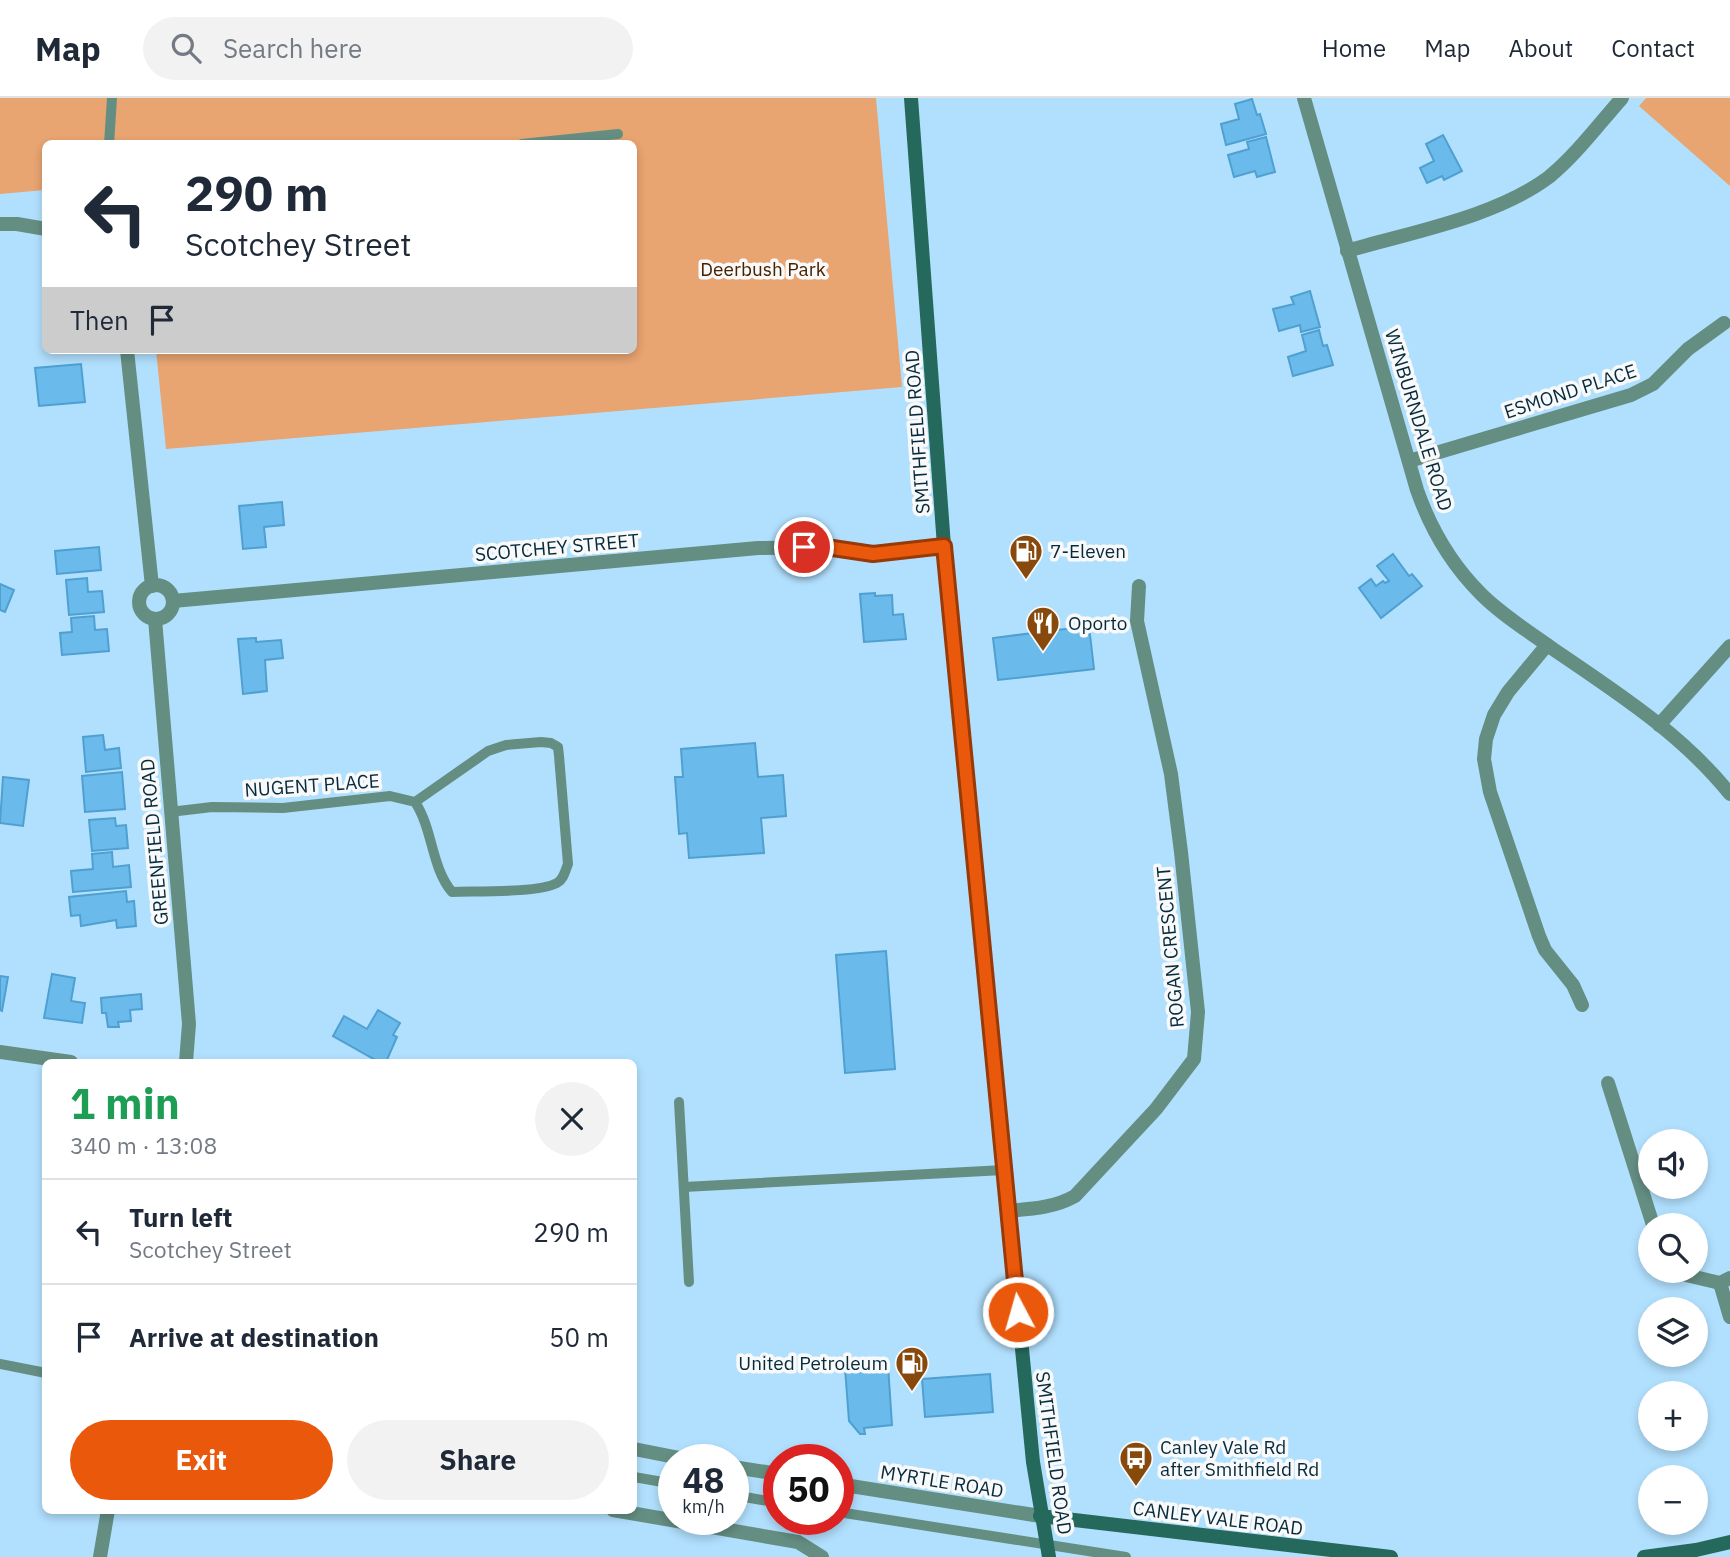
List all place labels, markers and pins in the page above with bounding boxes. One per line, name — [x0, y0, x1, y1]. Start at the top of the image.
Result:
pin — [774, 517, 834, 577]
fuel station icon: 7-Eleven — [1007, 532, 1045, 581]
place label: 7-Eleven — [1050, 539, 1126, 563]
restaurant icon: Oporto — [1024, 604, 1062, 653]
place label: Oporto — [1068, 611, 1127, 635]
fuel station icon: United Petroleum — [893, 1344, 931, 1393]
place label: United Petroleum — [738, 1351, 888, 1375]
place label: Canley Vale Rd after Smithfield Rd — [1160, 1435, 1319, 1481]
bus stop icon: Canley Vale Rd after Smithfield Rd — [1117, 1439, 1155, 1488]

